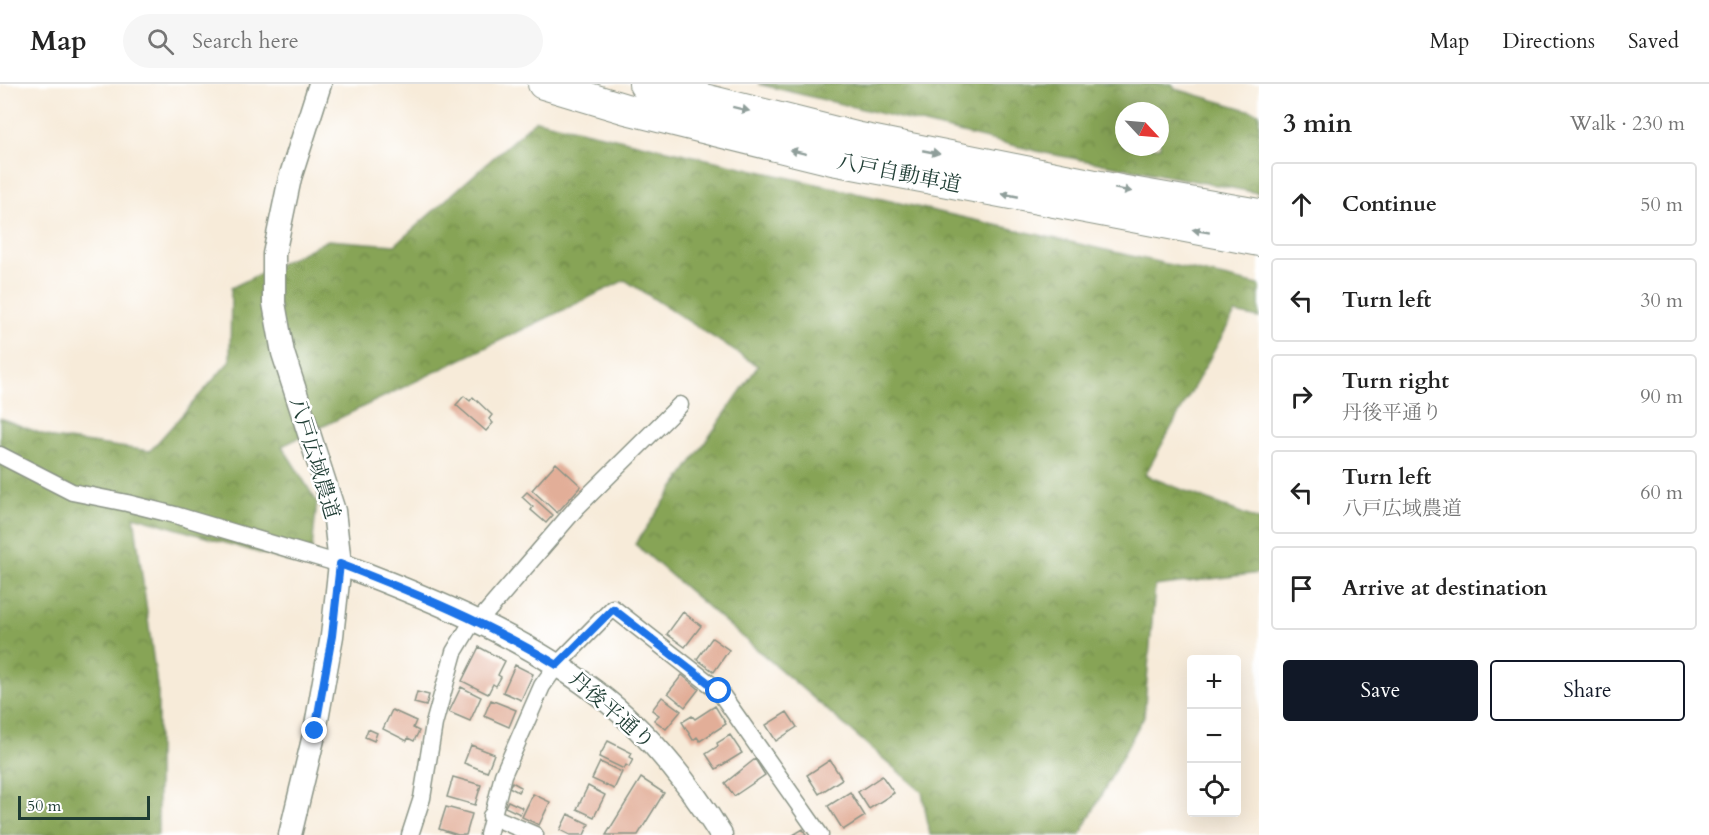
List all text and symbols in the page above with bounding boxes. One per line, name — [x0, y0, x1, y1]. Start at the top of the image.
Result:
search box — [123, 14, 543, 68]
text: Map — [30, 22, 87, 60]
icon: search — [144, 25, 177, 58]
text: Search here — [192, 26, 299, 56]
text: Map — [1429, 27, 1469, 56]
text: Directions — [1502, 27, 1595, 56]
text: Saved — [1628, 27, 1679, 56]
north arrow — [1115, 102, 1169, 156]
one-way arrow — [732, 104, 751, 114]
text: 3 min — [1283, 106, 1352, 141]
text: Walk · 230 m — [1570, 110, 1685, 137]
one-way arrow — [789, 146, 807, 156]
street label: 八戸自動車道 — [834, 147, 964, 200]
one-way arrow — [922, 148, 941, 157]
one-way arrow — [1113, 186, 1132, 195]
icon: ahead — [1285, 188, 1318, 221]
text: Continue — [1342, 189, 1437, 219]
one-way arrow — [1000, 190, 1019, 199]
text: 50 m — [1640, 191, 1683, 218]
one-way arrow — [1192, 226, 1211, 235]
icon: left — [1285, 284, 1318, 317]
text: Turn left — [1342, 285, 1431, 315]
text: 30 m — [1640, 287, 1683, 314]
text: Turn right — [1342, 366, 1449, 396]
icon: right — [1285, 380, 1318, 413]
text: 90 m — [1640, 383, 1683, 410]
street label: 八戸広域農道 — [282, 394, 347, 523]
text: 丹後平通り — [1342, 399, 1442, 426]
text: Turn left — [1342, 462, 1431, 492]
icon: left — [1285, 476, 1318, 509]
text: 60 m — [1640, 479, 1683, 506]
text: 八戸広域農道 — [1342, 495, 1462, 522]
icon: arrive — [1285, 572, 1318, 605]
text: Arrive at destination — [1342, 573, 1547, 603]
map controls — [1187, 655, 1241, 817]
button: + — [1187, 655, 1241, 709]
button: Save — [1283, 660, 1478, 721]
button: Share — [1490, 660, 1685, 721]
street label: 丹後平通り — [563, 665, 661, 756]
route start — [705, 677, 731, 703]
button: − — [1187, 709, 1241, 763]
route end — [301, 717, 327, 743]
button: locate — [1187, 763, 1241, 817]
scale bar — [18, 793, 150, 820]
text: 50 m — [27, 795, 61, 817]

